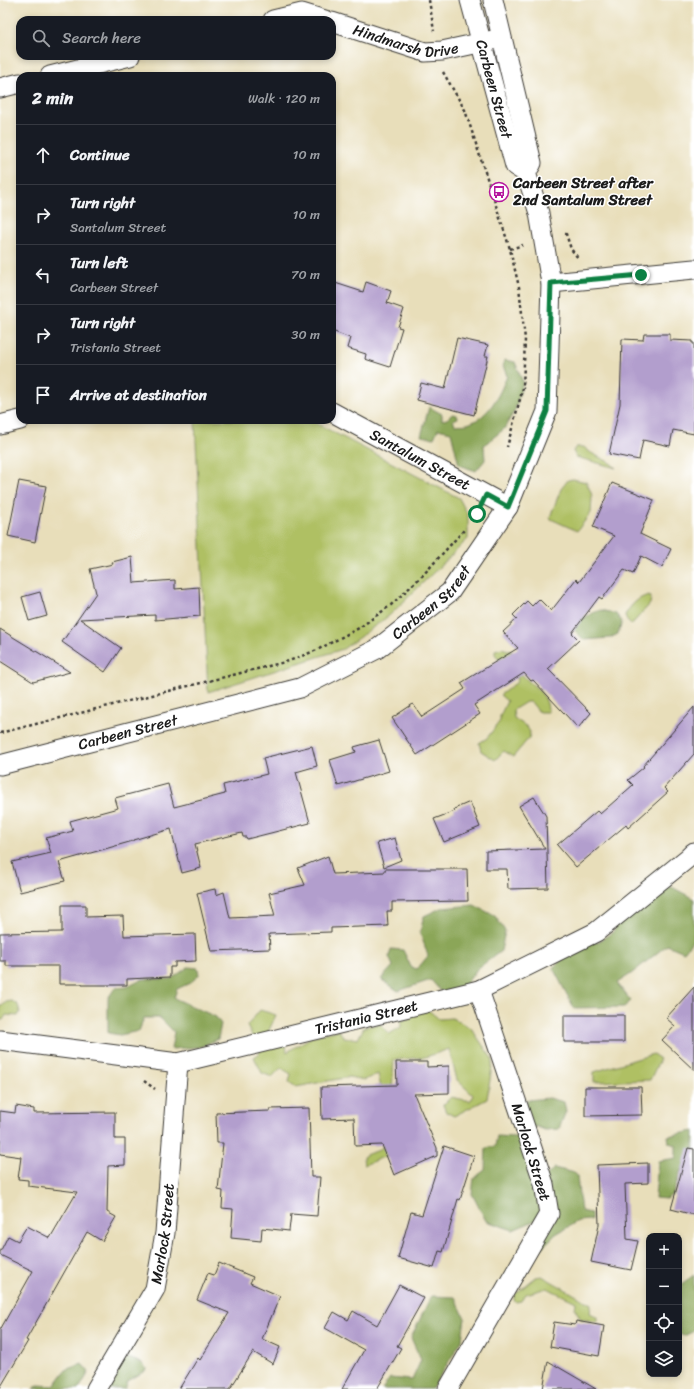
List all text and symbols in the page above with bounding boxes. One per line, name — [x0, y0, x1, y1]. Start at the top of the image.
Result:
search box — [16, 16, 336, 60]
street label: Hindmarsh Drive — [350, 17, 461, 65]
text: Search here — [62, 25, 141, 51]
icon: search — [30, 27, 52, 49]
street label: Carbeen Street — [468, 37, 520, 142]
text: 2 min — [32, 83, 73, 113]
text: Walk · 120 m — [248, 87, 320, 110]
text: Continue — [70, 142, 130, 168]
text: 10 m — [293, 143, 320, 166]
icon: ahead — [32, 144, 54, 166]
place label: Carbeen Street after 2nd Santalum Street — [512, 170, 654, 213]
bus stop icon: Carbeen Street after 2nd Santalum Street — [488, 181, 510, 203]
text: Turn right — [70, 190, 135, 216]
text: 10 m — [293, 203, 320, 226]
icon: right — [32, 204, 54, 226]
text: Santalum Street — [70, 216, 166, 239]
text: Turn left — [70, 250, 128, 276]
text: 70 m — [291, 263, 320, 286]
icon: left — [32, 264, 54, 286]
route end — [632, 266, 650, 284]
text: Carbeen Street — [70, 276, 158, 299]
text: Turn right — [70, 310, 135, 336]
text: 30 m — [291, 323, 320, 346]
icon: right — [32, 324, 54, 346]
text: Tristania Street — [70, 336, 161, 359]
text: Arrive at destination — [70, 382, 207, 408]
icon: arrive — [32, 384, 54, 406]
street label: Santalum Street — [365, 422, 475, 498]
route start — [468, 505, 486, 523]
street label: Carbeen Street — [386, 559, 478, 646]
street label: Carbeen Street — [75, 707, 181, 757]
street label: Tristania Street — [312, 992, 421, 1042]
street label: Marlock Street — [504, 1100, 558, 1205]
street label: Marlock Street — [143, 1182, 182, 1286]
map controls — [646, 1233, 682, 1377]
button: + — [646, 1233, 682, 1269]
button: − — [646, 1269, 682, 1305]
button: locate — [646, 1305, 682, 1341]
button: layers — [646, 1341, 682, 1377]

